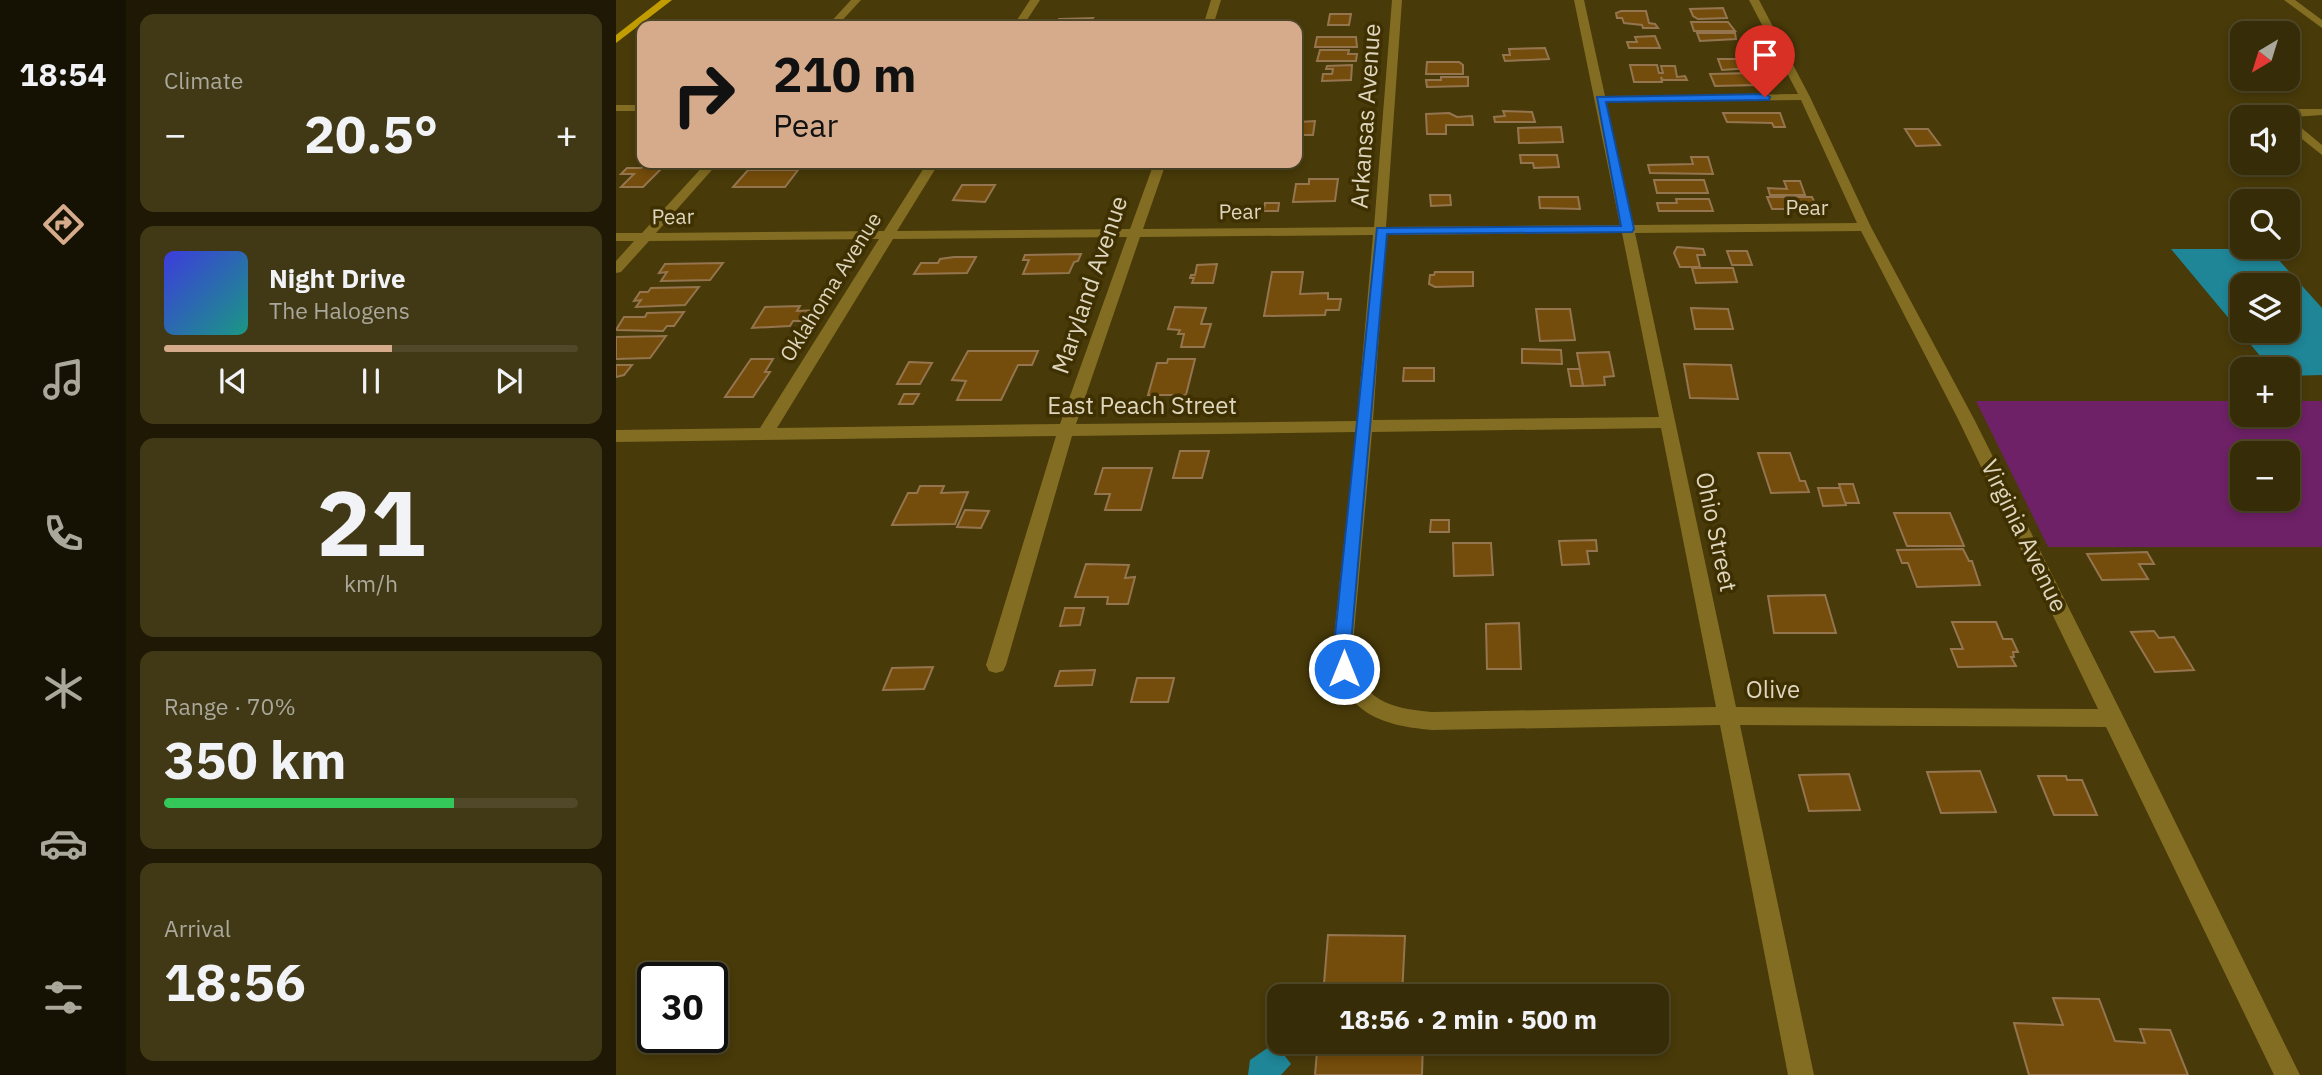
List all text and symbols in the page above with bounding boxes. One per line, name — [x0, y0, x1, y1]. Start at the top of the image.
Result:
north arrow — [2230, 21, 2300, 91]
map controls — [2230, 21, 2300, 511]
street label: Arkansas Avenue — [1343, 22, 1387, 209]
pin — [1735, 25, 1795, 97]
icon: arrive — [1746, 36, 1784, 74]
text: 210 m — [773, 42, 917, 105]
icon: right — [658, 49, 749, 140]
text: 18:54 — [19, 53, 107, 95]
text: Climate — [164, 65, 243, 95]
text: 20.5° — [304, 100, 438, 167]
text: Pear — [773, 104, 838, 146]
button: sound — [2230, 105, 2300, 175]
text: − — [164, 109, 187, 158]
text: + — [555, 109, 578, 158]
button: search — [2230, 189, 2300, 259]
street label: Maryland Avenue — [1044, 192, 1134, 378]
street label: Pear — [1786, 193, 1829, 221]
street label: Pear — [1218, 197, 1262, 225]
icon: directions — [39, 200, 88, 249]
street label: Pear — [651, 202, 695, 230]
street label: Oklahoma Avenue — [773, 206, 887, 366]
text: Night Drive — [269, 261, 406, 295]
button: layers — [2230, 273, 2300, 343]
text: The Halogens — [269, 295, 410, 325]
icon: music — [39, 355, 88, 404]
button: + — [2230, 357, 2300, 427]
icon: previous — [214, 362, 252, 400]
icon: pause — [352, 362, 390, 400]
icon: next — [490, 362, 528, 400]
street label: East Peach Street — [1047, 389, 1237, 421]
button: − — [2230, 441, 2300, 511]
street label: Virginia Avenue — [1974, 454, 2076, 617]
text: 21 — [316, 463, 426, 581]
street label: Ohio Street — [1689, 469, 1745, 595]
icon: phone — [39, 509, 88, 558]
text: km/h — [344, 568, 398, 598]
position arrow — [1307, 632, 1381, 706]
icon: climate — [39, 664, 88, 713]
street label: Olive — [1746, 673, 1800, 705]
text: Range · 70% — [164, 691, 296, 721]
text: 350 km — [164, 726, 346, 793]
icon: car — [39, 819, 88, 868]
text: Arrival — [164, 913, 231, 943]
text: 18:56 — [164, 948, 306, 1015]
speed limit sign: 30 — [637, 962, 728, 1053]
icon: filters — [39, 973, 88, 1022]
text: 18:56 · 2 min · 500 m — [1339, 1002, 1597, 1036]

